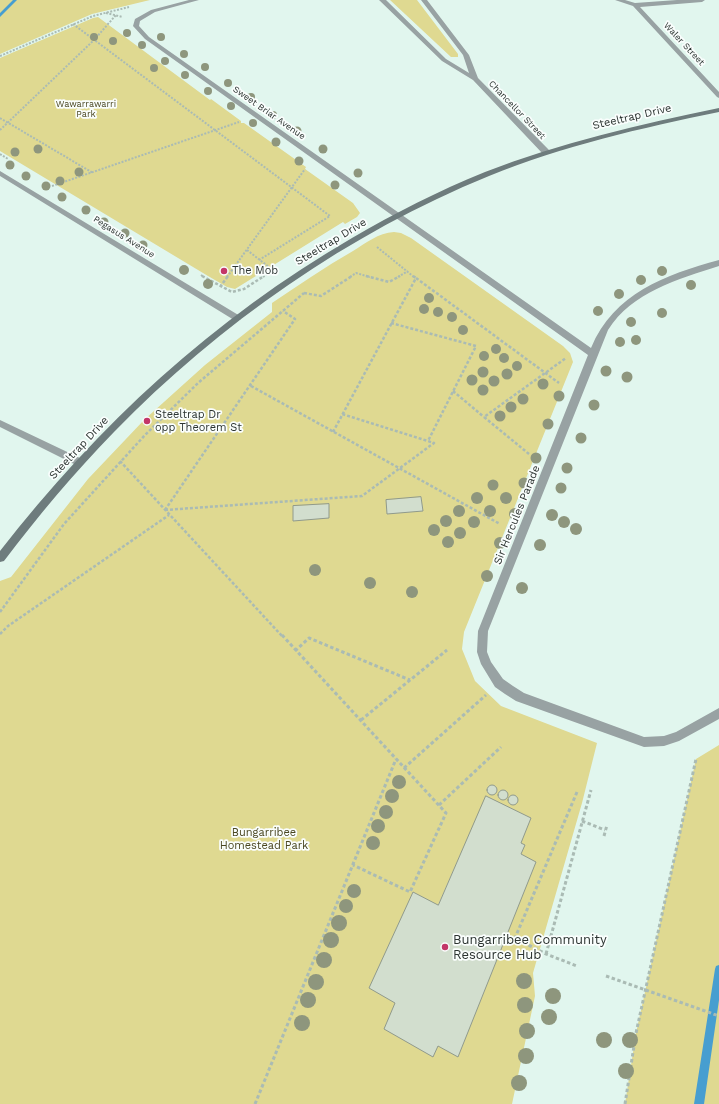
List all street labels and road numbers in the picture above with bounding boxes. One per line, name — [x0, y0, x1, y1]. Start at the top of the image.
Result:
street label: Waler Street — [661, 20, 707, 68]
street label: Chancellor Street — [486, 78, 548, 142]
street label: Sweet Briar Avenue — [231, 84, 307, 142]
street label: Steeltrap Drive — [591, 101, 673, 133]
street label: Pegasus Avenue — [91, 214, 157, 260]
street label: Steeltrap Drive — [293, 216, 369, 268]
street label: Steeltrap Drive — [47, 414, 111, 482]
street label: Sir Hercules Parade — [491, 464, 543, 566]

